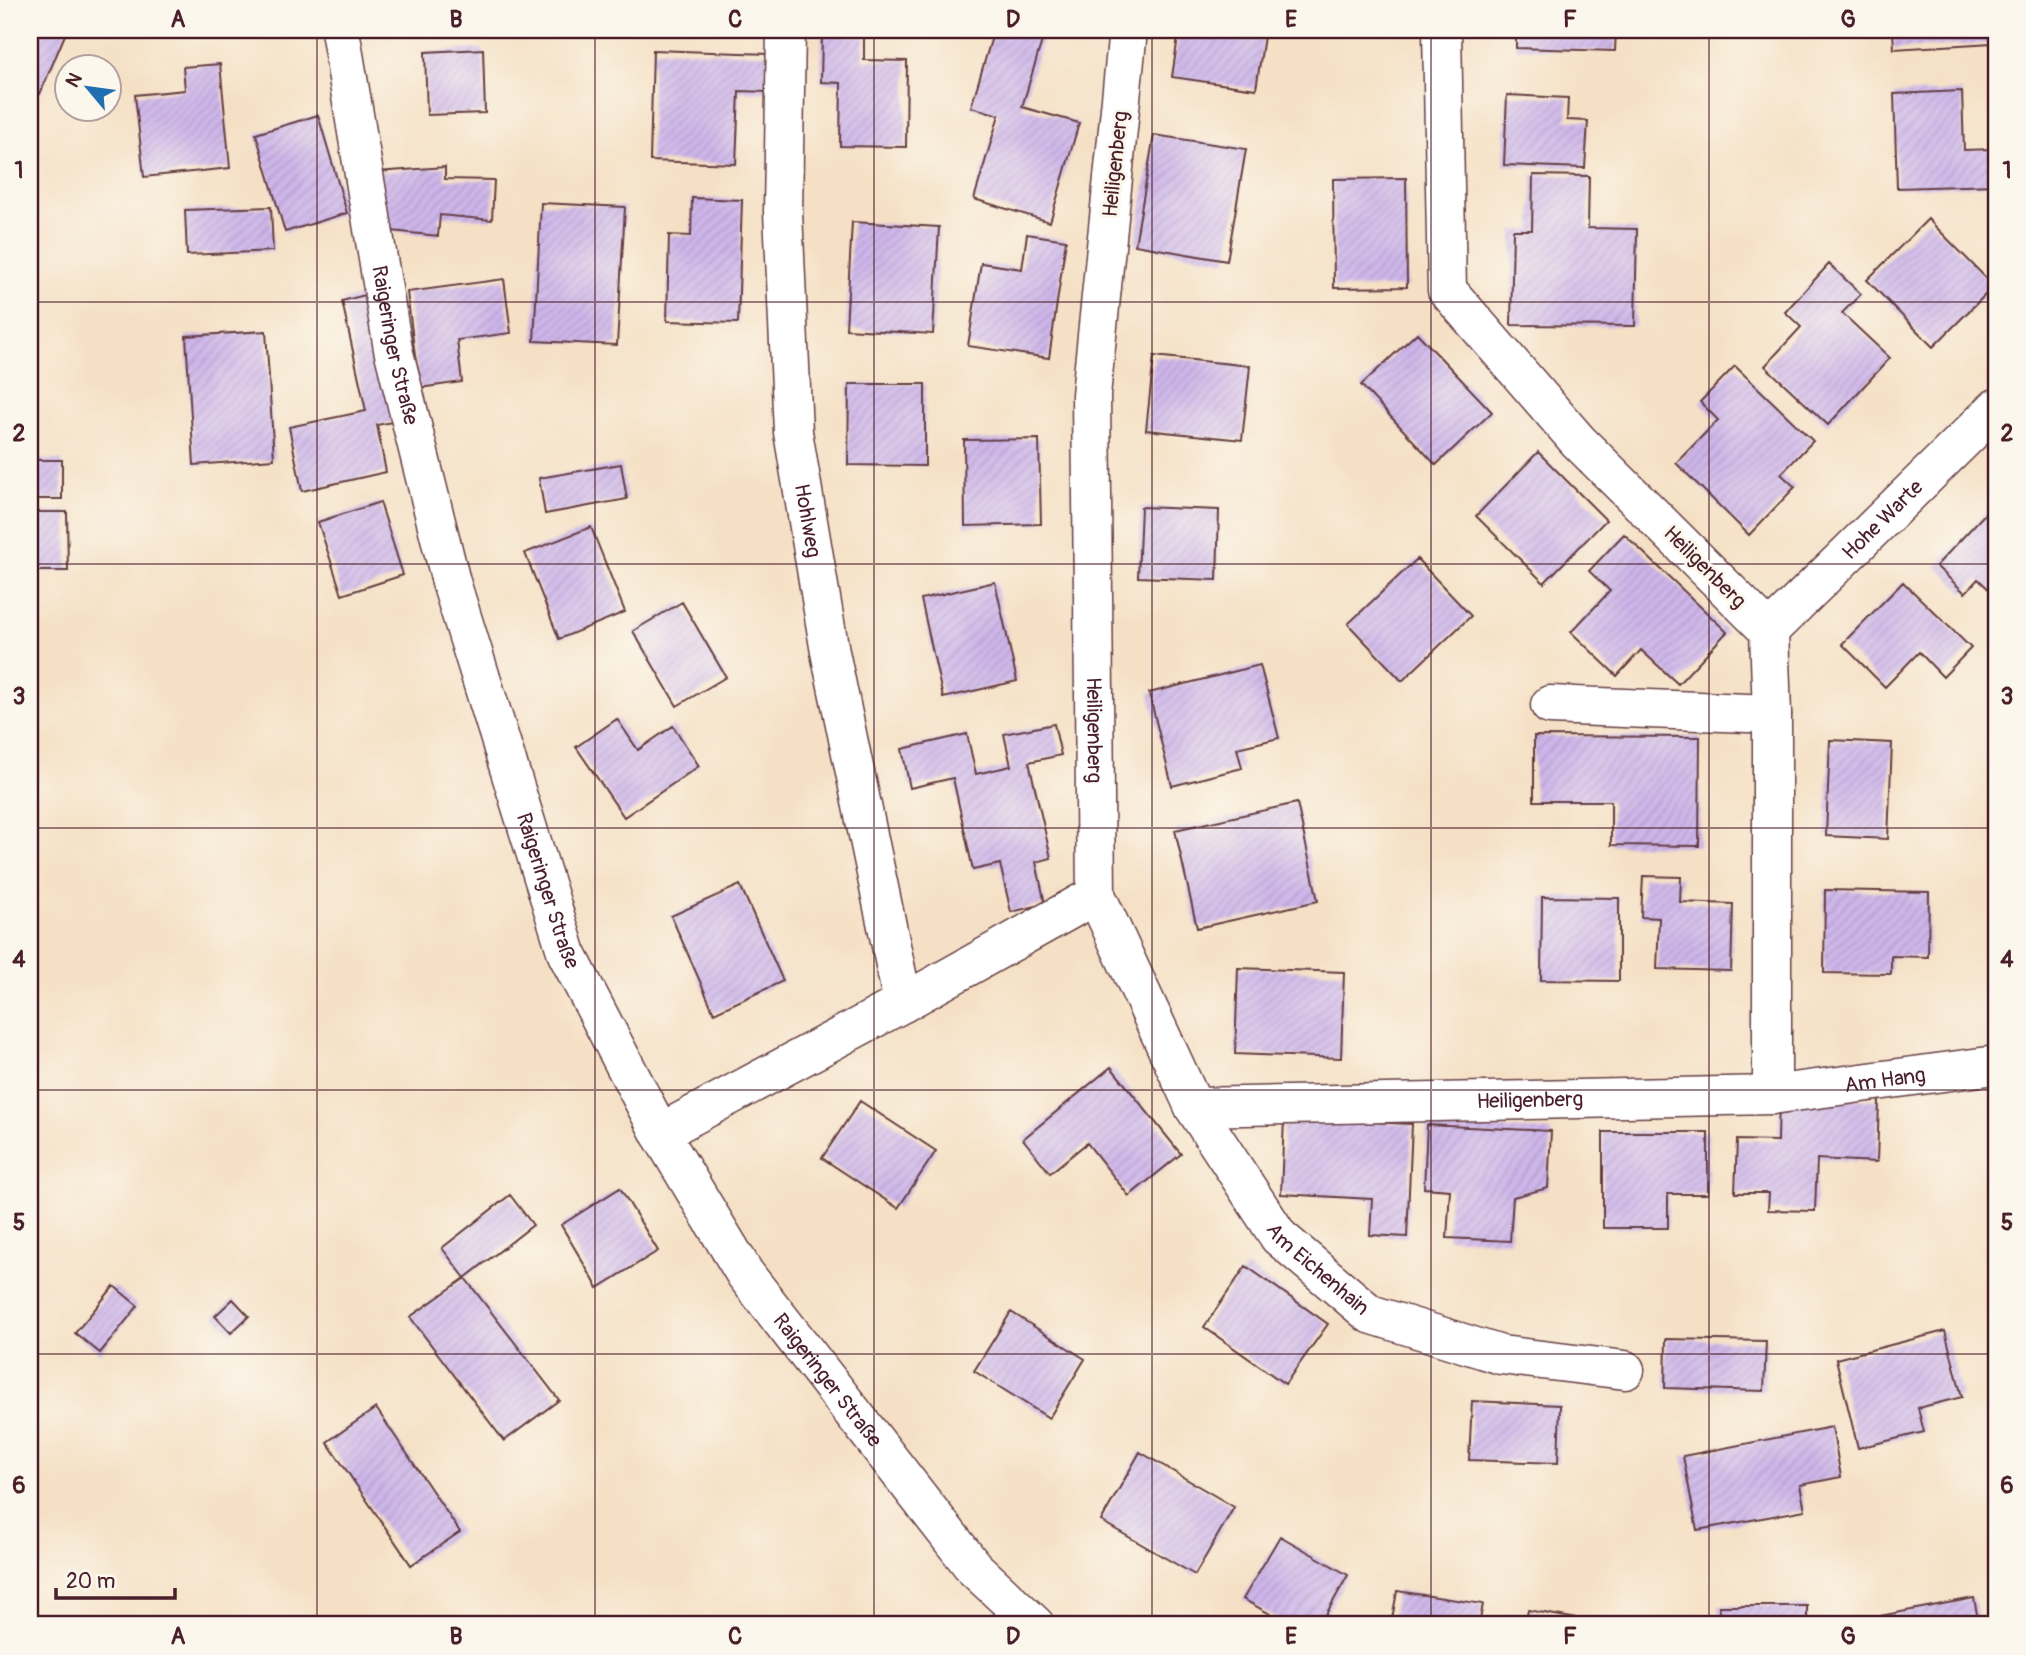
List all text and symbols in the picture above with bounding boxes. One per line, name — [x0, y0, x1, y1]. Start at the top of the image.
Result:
text: A — [171, 5, 186, 34]
text: B — [449, 5, 463, 34]
text: C — [728, 5, 742, 34]
text: D — [1006, 5, 1020, 34]
text: E — [1285, 5, 1297, 34]
text: F — [1563, 5, 1577, 34]
text: G — [1840, 5, 1856, 34]
north arrow — [52, 52, 122, 122]
text: N — [60, 69, 88, 92]
street label: Heiligenberg — [1097, 110, 1134, 218]
text: 1 — [15, 156, 24, 185]
text: 1 — [2003, 156, 2012, 185]
street label: Raigeringer Straße — [365, 263, 425, 428]
text: 2 — [13, 419, 26, 448]
text: 2 — [2001, 419, 2014, 448]
street label: Hohe Warte — [1836, 474, 1930, 566]
street label: Hohlweg — [788, 482, 827, 560]
street label: Heiligenberg — [1657, 520, 1752, 615]
street label: Heiligenberg — [1080, 677, 1108, 783]
text: 3 — [13, 682, 25, 711]
text: 3 — [2001, 682, 2013, 711]
street label: Raigeringer Straße — [510, 809, 586, 974]
text: 4 — [12, 945, 26, 974]
text: 4 — [2000, 945, 2014, 974]
street label: Am Hang — [1843, 1062, 1927, 1099]
street label: Heiligenberg — [1476, 1086, 1583, 1115]
text: 5 — [13, 1208, 25, 1237]
text: 5 — [2001, 1208, 2013, 1237]
street label: Am Eichenhain — [1260, 1218, 1375, 1322]
street label: Raigeringer Straße — [767, 1308, 888, 1453]
text: 6 — [12, 1471, 26, 1500]
text: 6 — [2000, 1471, 2014, 1500]
scale bar — [56, 1557, 175, 1601]
text: 20 m — [66, 1568, 115, 1595]
text: A — [171, 1622, 186, 1651]
text: B — [449, 1622, 463, 1651]
text: C — [728, 1622, 742, 1651]
text: D — [1006, 1622, 1020, 1651]
text: E — [1285, 1622, 1297, 1651]
text: F — [1563, 1622, 1577, 1651]
text: G — [1840, 1622, 1856, 1651]

